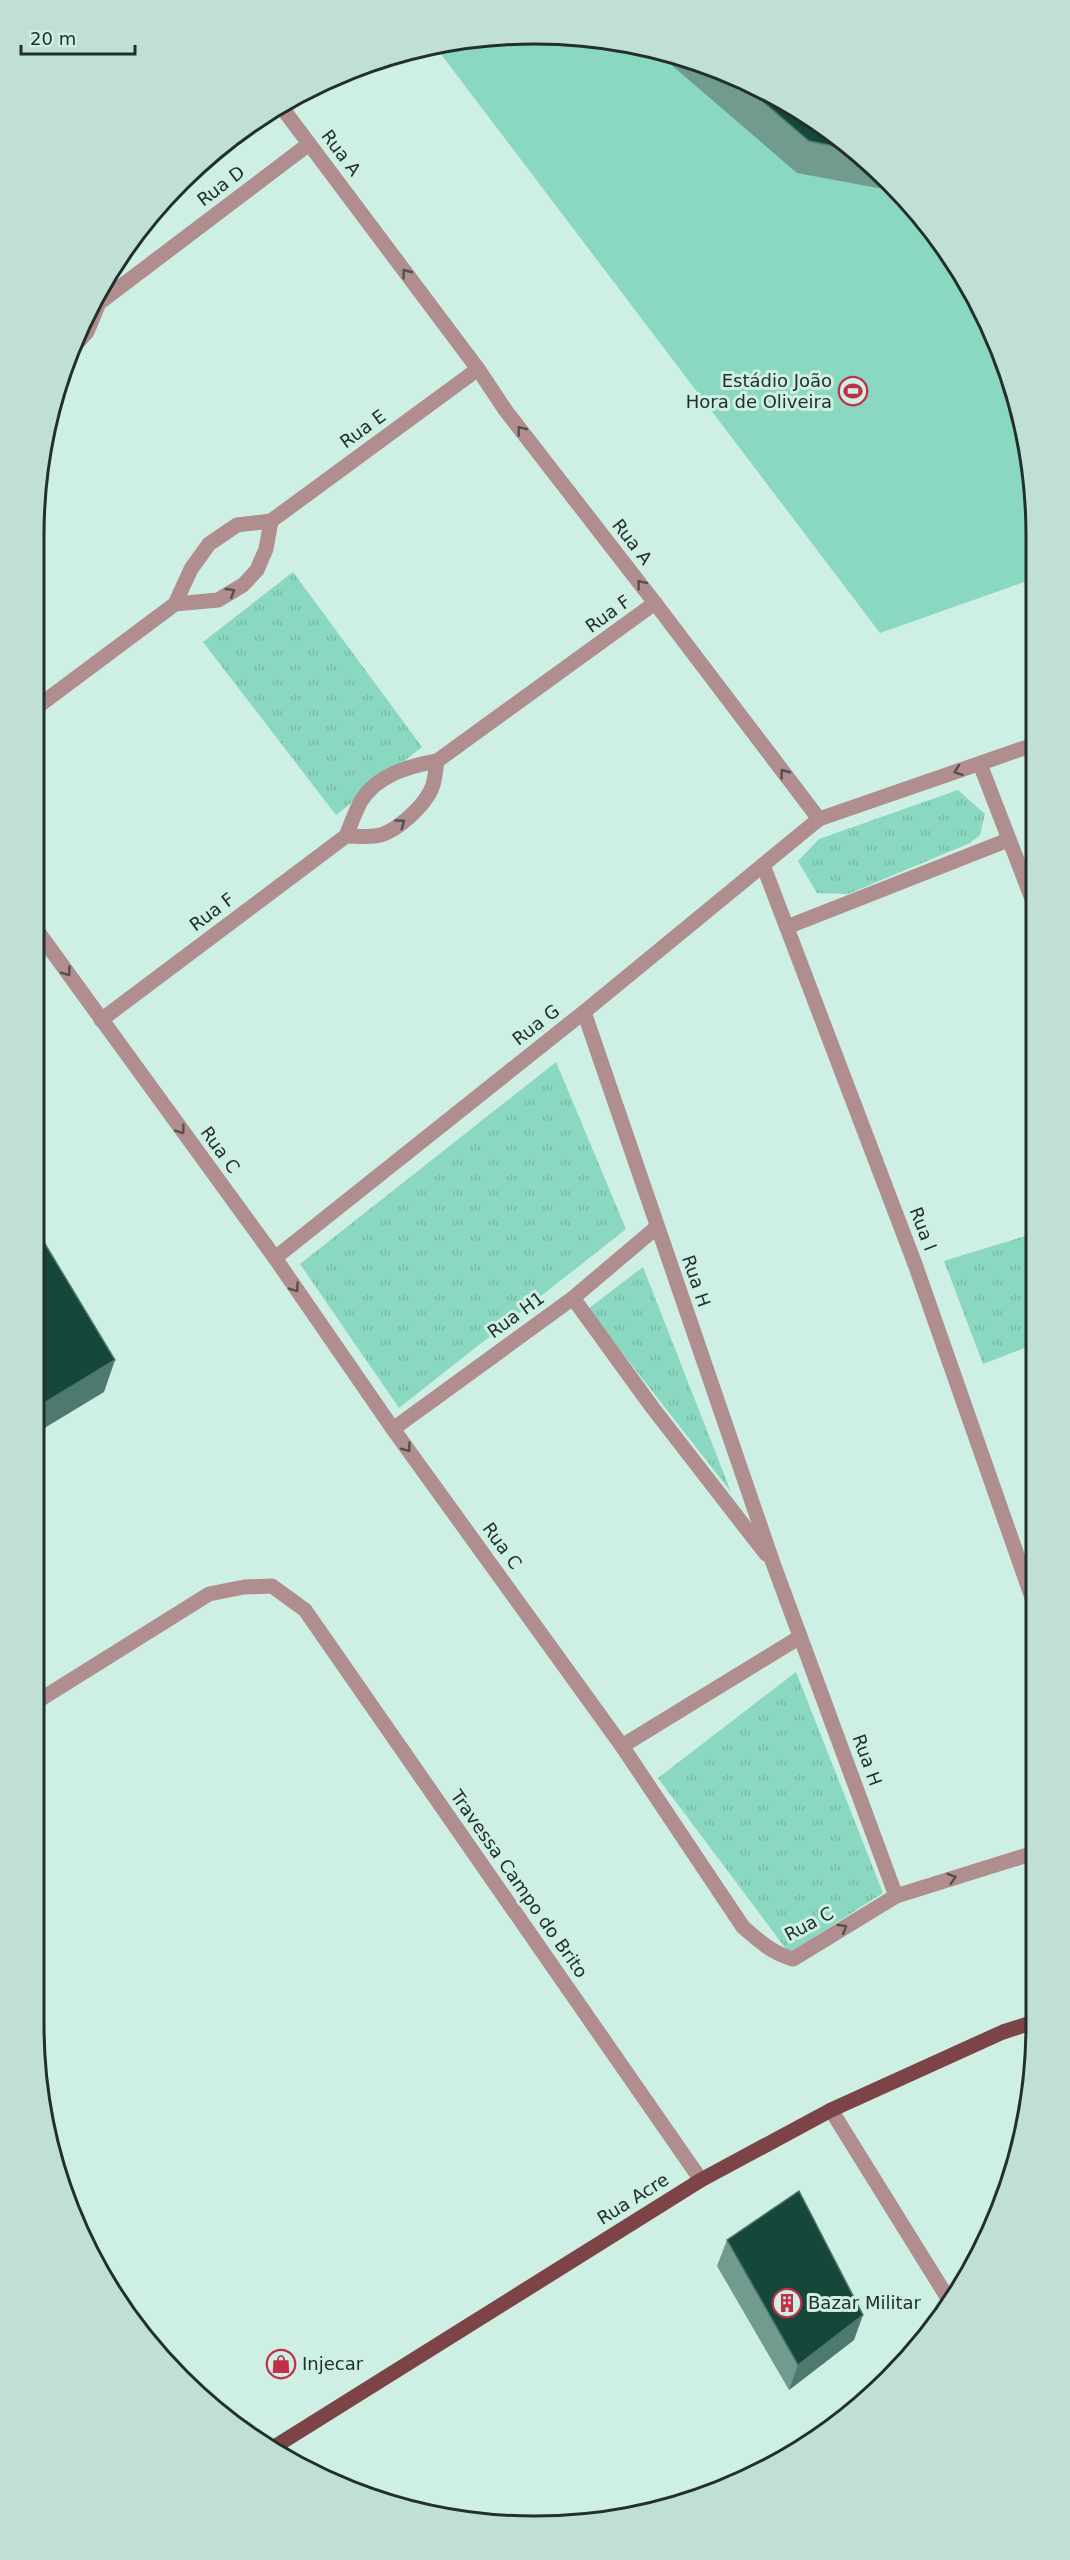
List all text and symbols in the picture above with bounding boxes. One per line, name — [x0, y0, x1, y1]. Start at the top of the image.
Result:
scale bar — [21, 18, 135, 56]
text: 20 m — [30, 28, 76, 49]
street label: Rua A — [317, 126, 366, 180]
street label: Rua D — [193, 161, 248, 210]
one-way arrow — [402, 268, 413, 279]
place label: Estádio João Hora de Oliveira — [686, 370, 832, 412]
sports icon: Estádio João Hora de Oliveira — [837, 375, 869, 407]
street label: Rua E — [336, 405, 390, 452]
one-way arrow — [517, 426, 528, 437]
street label: Rua A — [608, 515, 657, 569]
one-way arrow — [637, 580, 648, 591]
one-way arrow — [225, 588, 235, 600]
street label: Rua F — [581, 590, 634, 637]
one-way arrow — [953, 764, 964, 777]
one-way arrow — [780, 769, 791, 780]
one-way arrow — [394, 819, 405, 830]
street label: Rua F — [185, 888, 238, 935]
one-way arrow — [60, 966, 71, 977]
street label: Rua G — [508, 1000, 563, 1049]
street label: Rua C — [196, 1122, 244, 1177]
one-way arrow — [174, 1124, 185, 1135]
street label: Rua I — [906, 1204, 941, 1254]
street label: Rua H — [678, 1252, 715, 1310]
one-way arrow — [288, 1282, 299, 1293]
street label: Rua H1 — [483, 1287, 548, 1342]
one-way arrow — [400, 1442, 411, 1453]
street label: Rua C — [478, 1518, 526, 1573]
street label: Rua H — [848, 1731, 886, 1789]
street label: Travessa Campo do Brito — [446, 1785, 592, 1982]
one-way arrow — [946, 1873, 957, 1885]
street label: Rua C — [781, 1902, 837, 1945]
one-way arrow — [837, 1924, 847, 1936]
street label: Rua Acre — [593, 2169, 672, 2229]
building icon: Bazar Militar — [771, 2287, 803, 2319]
place label: Bazar Militar — [808, 2292, 922, 2313]
shop icon: Injecar — [265, 2348, 297, 2380]
place label: Injecar — [302, 2353, 364, 2374]

